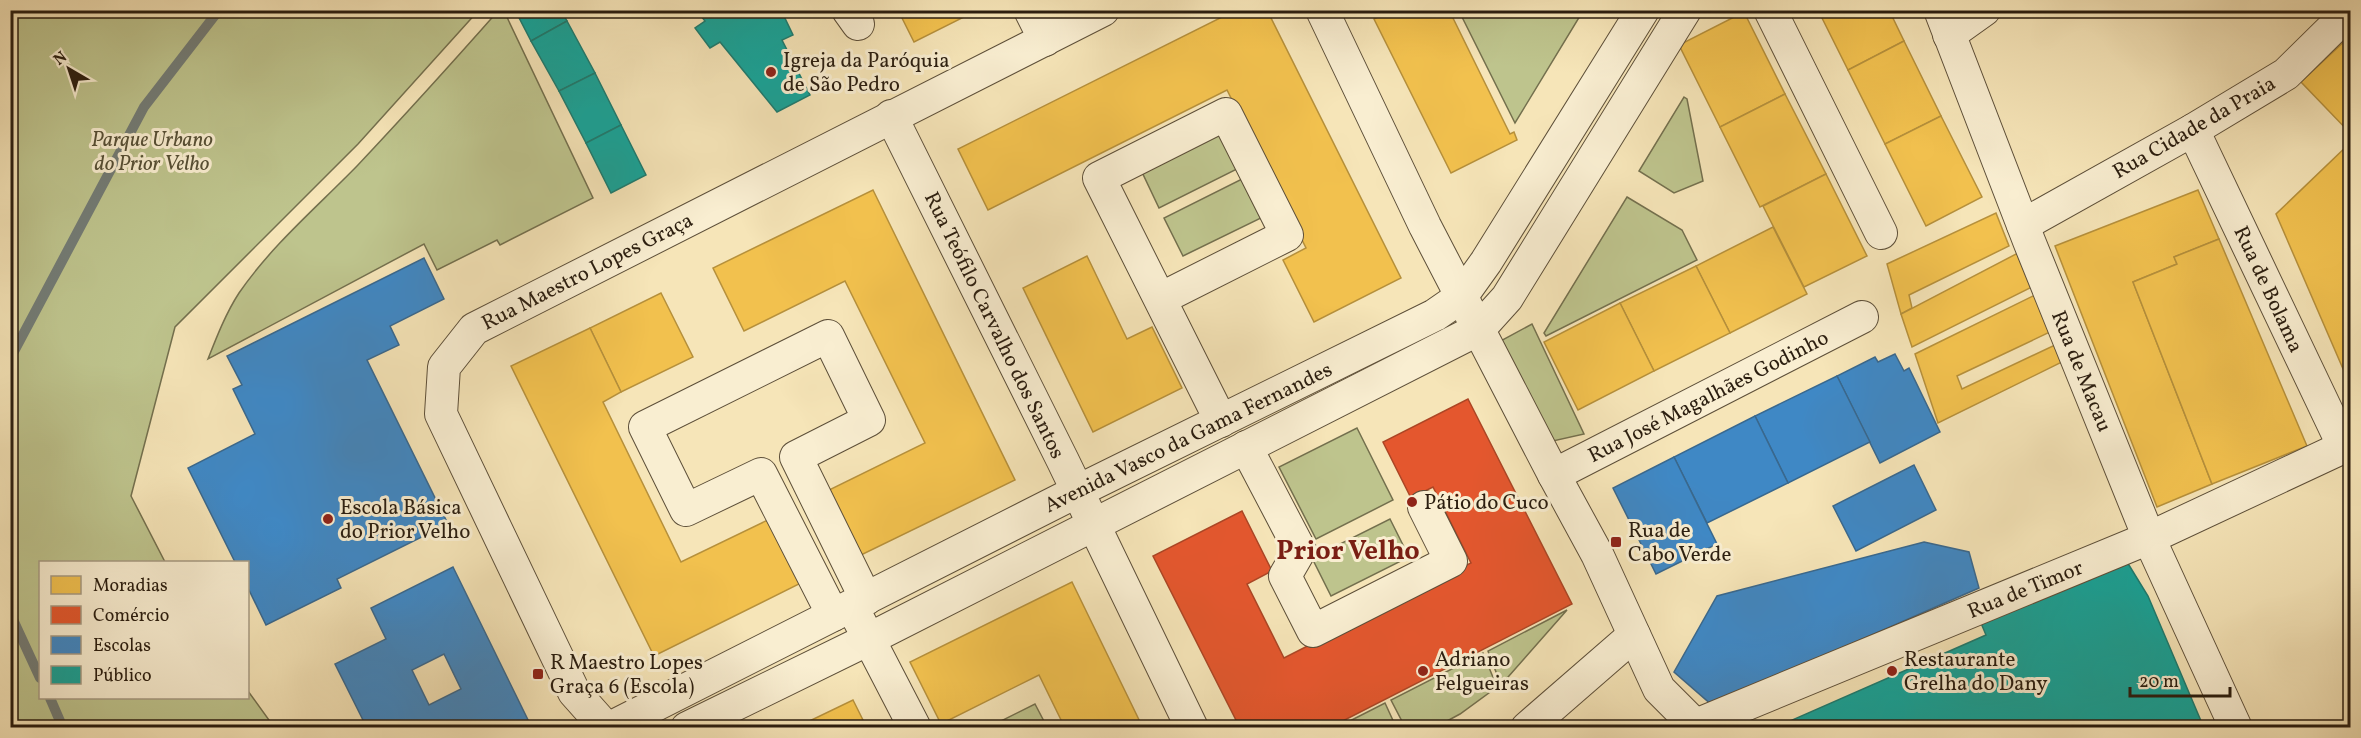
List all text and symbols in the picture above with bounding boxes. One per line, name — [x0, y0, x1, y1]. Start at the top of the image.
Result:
north arrow — [39, 39, 99, 99]
text: N — [49, 46, 73, 71]
place label: Igreja da Paróquia de São Pedro — [783, 47, 950, 100]
marker: Igreja da Paróquia de São Pedro — [764, 65, 778, 79]
street label: Rua Cidade da Praia — [2108, 70, 2282, 187]
park label: Parque Urbano do Prior Velho — [91, 126, 213, 179]
street label: Rua Teófilo Carvalho dos Santos — [916, 187, 1071, 464]
street label: Rua Maestro Lopes Graça — [477, 206, 698, 338]
street label: Rua de Bolama — [2226, 222, 2310, 358]
street label: Rua de Macau — [2043, 307, 2118, 437]
street label: Rua José Magalhães Godinho — [1583, 324, 1834, 471]
street label: Avenida Vasco da Gama Fernandes — [1040, 356, 1338, 521]
place label: Pátio do Cuco — [1424, 489, 1549, 518]
place label: Escola Básica do Prior Velho — [340, 494, 470, 547]
marker: Pátio do Cuco — [1405, 495, 1419, 509]
marker: Escola Básica do Prior Velho — [321, 512, 335, 526]
place label: Rua de Cabo Verde — [1628, 517, 1731, 570]
district label: Prior Velho — [1276, 533, 1420, 571]
marker: Rua de Cabo Verde — [1609, 535, 1623, 549]
street label: Rua de Timor — [1963, 554, 2088, 627]
legend — [39, 561, 249, 699]
text: Moradias — [93, 574, 168, 599]
text: Comércio — [93, 604, 169, 629]
text: Escolas — [93, 634, 151, 659]
place label: Adriano Felgueiras — [1435, 646, 1529, 699]
place label: Restaurante Grelha do Dany — [1904, 646, 2048, 699]
place label: R Maestro Lopes Graça 6 (Escola) — [550, 649, 703, 702]
scale bar — [2130, 660, 2230, 698]
text: Público — [93, 664, 152, 689]
marker: Adriano Felgueiras — [1416, 664, 1430, 678]
marker: Restaurante Grelha do Dany — [1885, 664, 1899, 678]
marker: R Maestro Lopes Graça 6 (Escola) — [531, 667, 545, 681]
text: 20 m — [2139, 670, 2179, 695]

